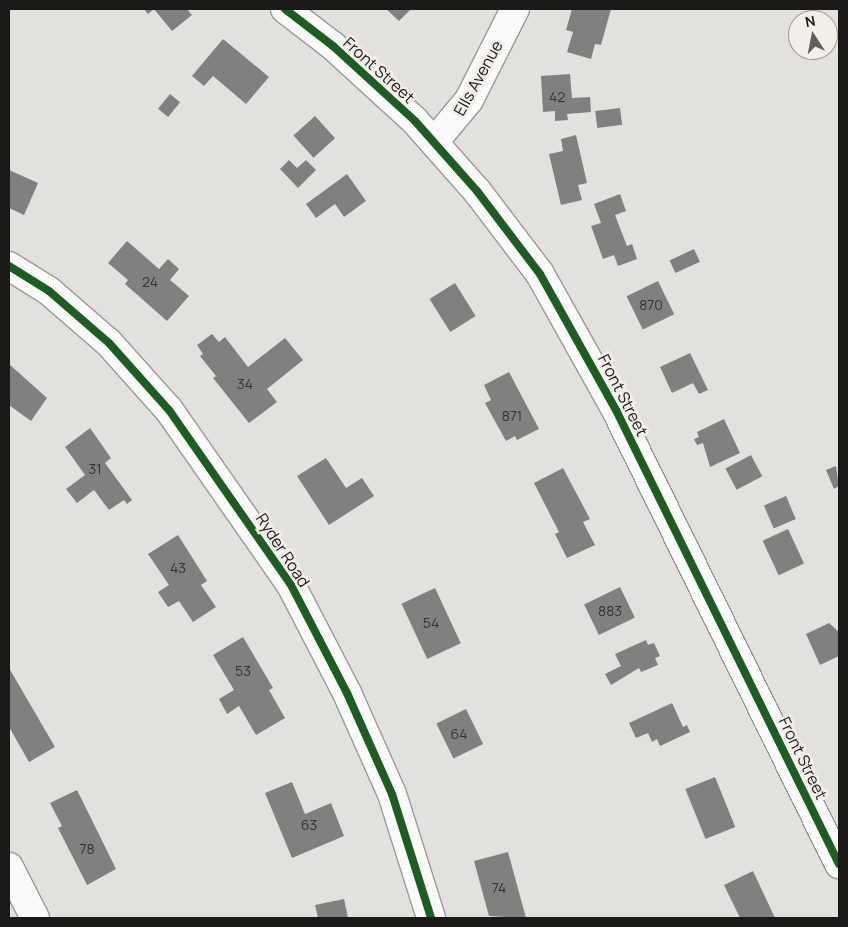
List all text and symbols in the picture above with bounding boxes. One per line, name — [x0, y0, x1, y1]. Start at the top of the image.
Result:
north arrow — [788, 10, 838, 60]
text: N — [803, 10, 817, 31]
street label: Front Street — [339, 33, 419, 107]
street label: Ells Avenue — [449, 37, 507, 119]
house number: 42 — [549, 89, 565, 105]
house number: 24 — [142, 274, 158, 290]
house number: 870 — [639, 297, 663, 313]
street label: Front Street — [594, 351, 652, 439]
house number: 34 — [237, 376, 253, 392]
house number: 871 — [502, 408, 522, 424]
house number: 31 — [88, 461, 102, 477]
street label: Ryder Road — [252, 510, 314, 590]
house number: 43 — [170, 560, 186, 576]
house number: 883 — [598, 603, 622, 619]
house number: 54 — [423, 615, 439, 631]
house number: 53 — [235, 663, 251, 679]
street label: Front Street — [775, 714, 831, 802]
house number: 64 — [451, 726, 467, 742]
house number: 63 — [301, 817, 317, 833]
house number: 78 — [79, 841, 95, 857]
house number: 74 — [492, 880, 506, 896]

